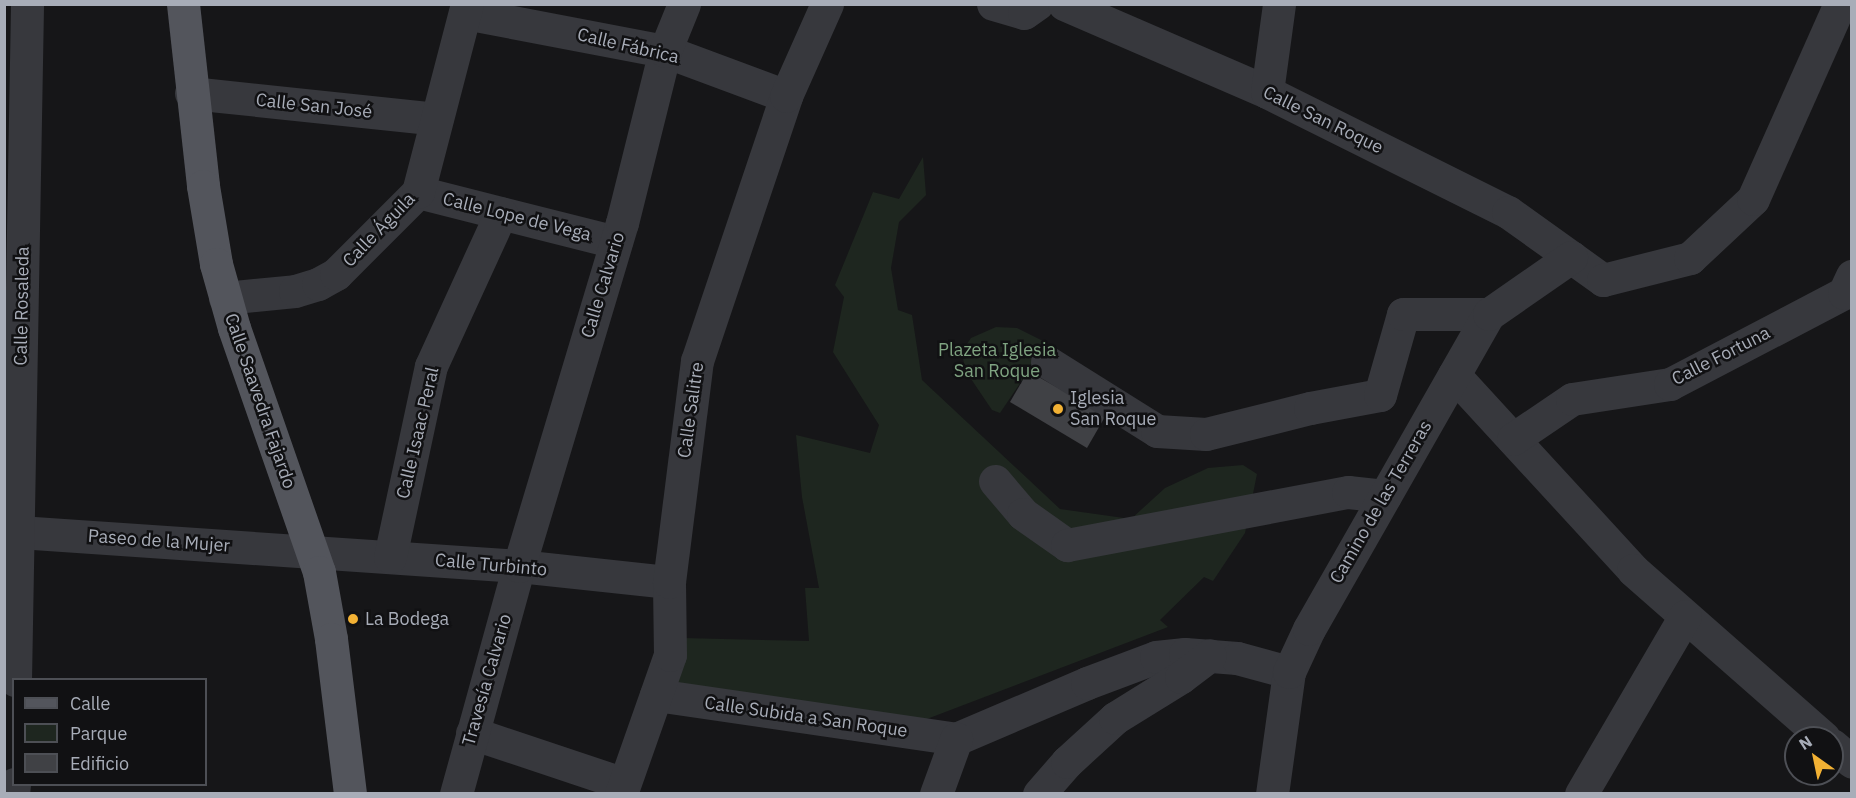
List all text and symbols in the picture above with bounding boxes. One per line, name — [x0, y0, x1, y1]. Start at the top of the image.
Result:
street label: Calle Fábrica — [575, 24, 681, 68]
street label: Calle San Roque — [1259, 82, 1387, 158]
street label: Calle San José — [255, 89, 373, 123]
street label: Calle Águila — [338, 188, 420, 272]
street label: Calle Lope de Vega — [441, 188, 593, 246]
street label: Calle Calvario — [577, 229, 629, 341]
street label: Calle Rosaleda — [10, 246, 34, 366]
street label: Calle Saavedra Fajardo — [220, 311, 300, 491]
street label: Calle Fortuna — [1668, 322, 1774, 390]
park label: Plazeta Iglesia San Roque — [938, 340, 1056, 382]
street label: Calle Salitre — [674, 361, 708, 459]
street label: Calle Isaac Peral — [392, 365, 444, 501]
place label: Iglesia San Roque — [1070, 388, 1156, 430]
marker: Iglesia San Roque — [1051, 402, 1065, 416]
street label: Camino de las Terreras — [1326, 417, 1436, 587]
street label: Paseo de la Mujer — [87, 525, 231, 557]
street label: Calle Turbinto — [434, 549, 548, 581]
place label: La Bodega — [365, 608, 449, 630]
marker: La Bodega — [346, 612, 360, 626]
street label: Travesía Calvario — [458, 612, 516, 748]
legend — [12, 678, 207, 786]
text: Calle — [70, 692, 110, 715]
street label: Calle Subida a San Roque — [703, 692, 909, 742]
text: Parque — [70, 722, 127, 745]
north arrow — [1784, 726, 1844, 786]
text: N — [1795, 731, 1816, 754]
text: Edificio — [70, 752, 129, 775]

